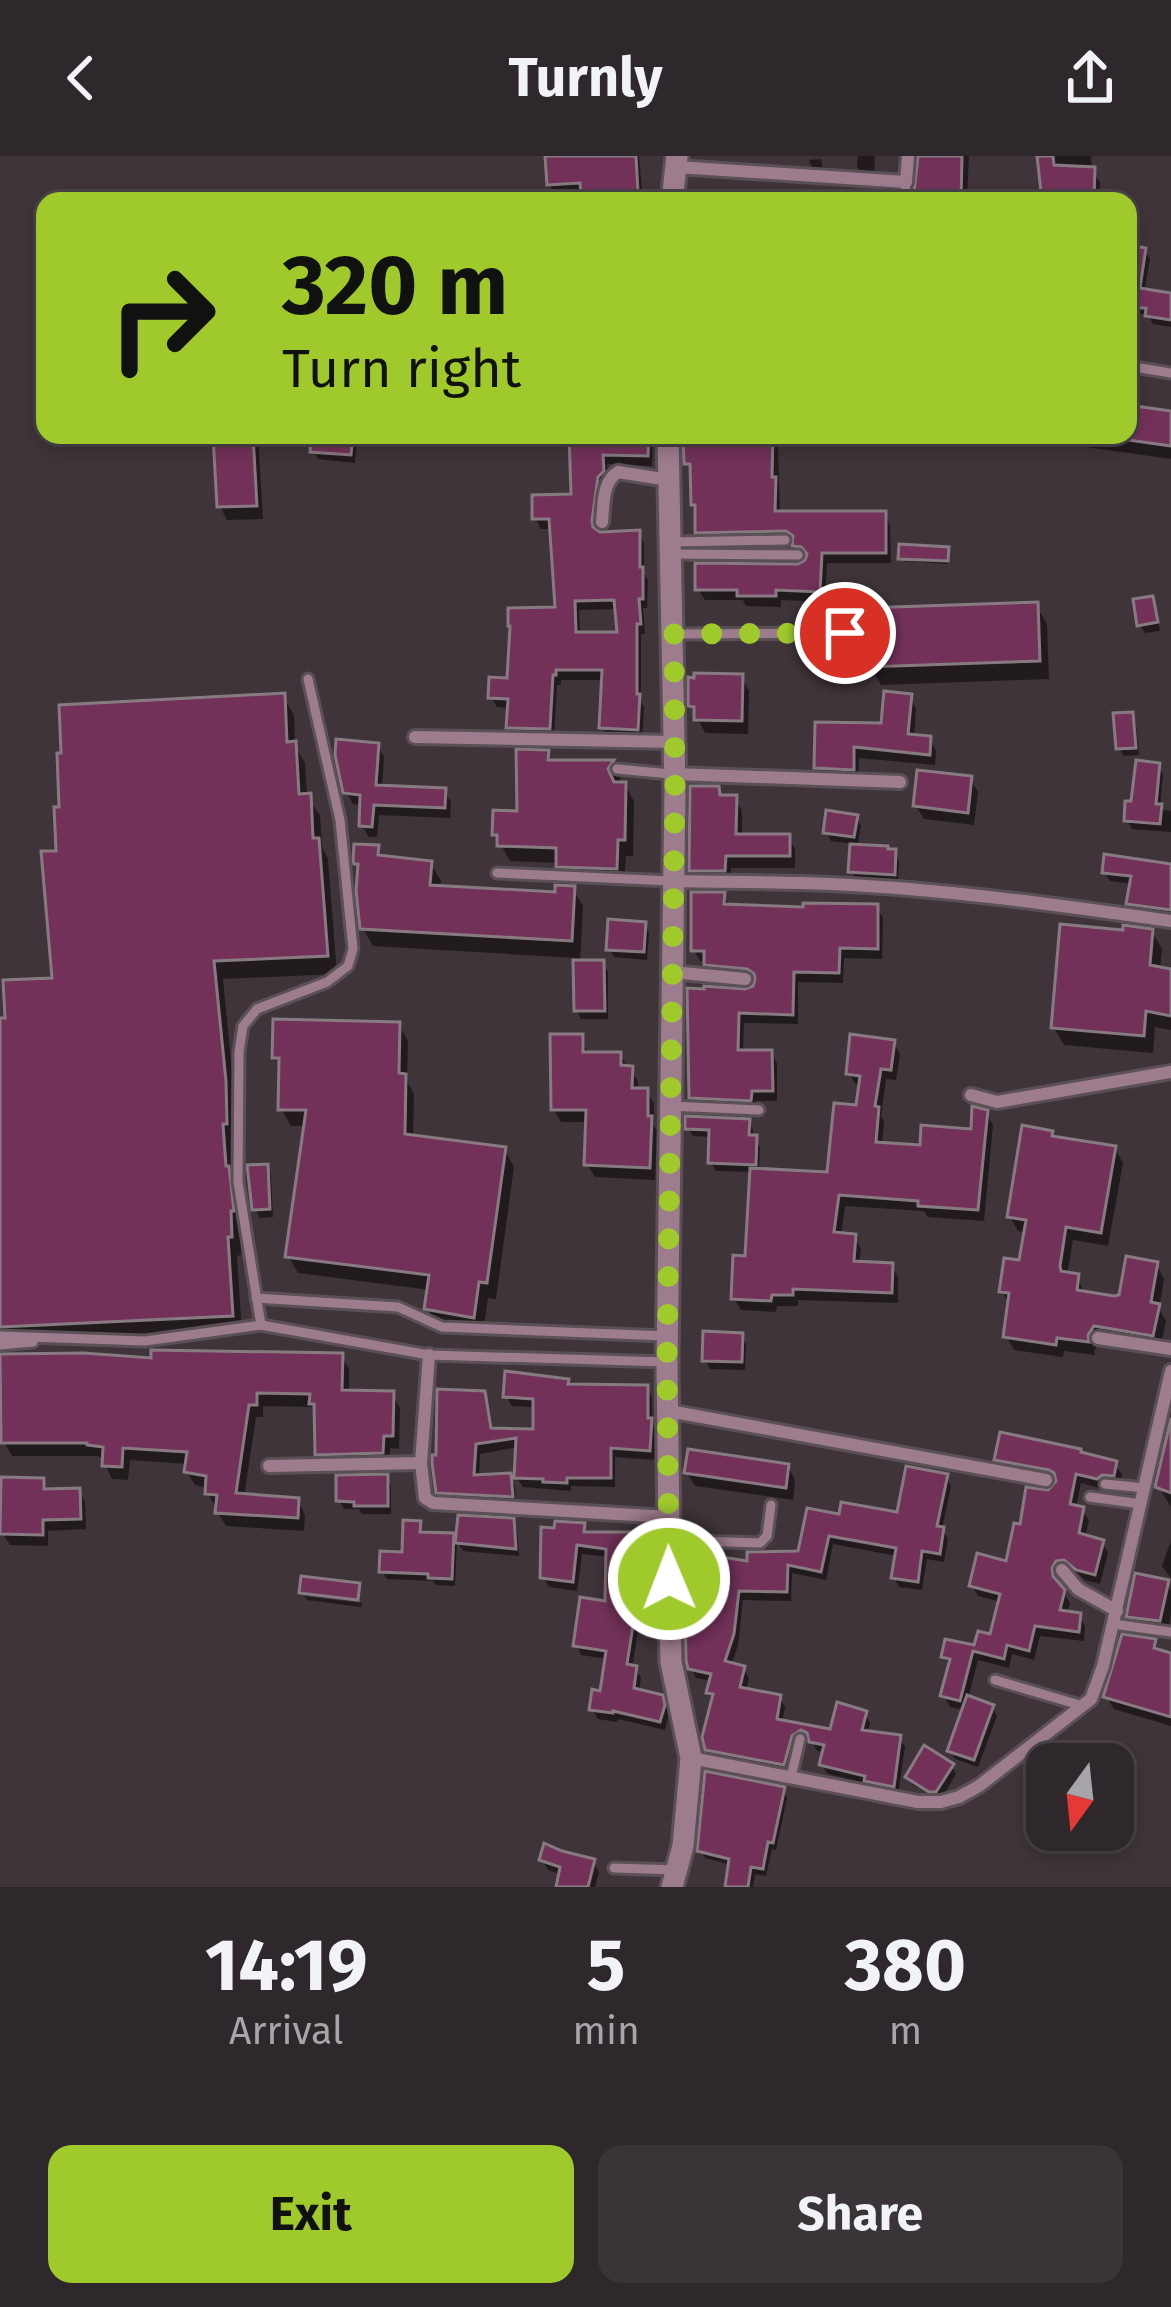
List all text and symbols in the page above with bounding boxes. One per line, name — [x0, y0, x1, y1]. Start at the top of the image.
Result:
icon: back — [48, 45, 114, 111]
icon: share — [1057, 45, 1123, 111]
text: Turnly — [508, 46, 663, 110]
text: 320 m — [282, 235, 508, 336]
icon: right — [84, 240, 240, 396]
text: Turn right — [282, 337, 521, 401]
pin — [794, 582, 896, 684]
icon: arrive — [812, 600, 878, 666]
position arrow — [606, 1516, 732, 1642]
north arrow — [1026, 1743, 1134, 1851]
map controls — [1026, 1743, 1134, 1851]
text: 14:19 — [205, 1923, 368, 2009]
text: 5 — [587, 1923, 625, 2009]
text: 380 — [845, 1923, 966, 2009]
text: Arrival — [229, 2008, 343, 2054]
text: min — [572, 2008, 640, 2054]
text: m — [889, 2008, 922, 2054]
button: Exit — [48, 2145, 574, 2283]
button: Share — [598, 2145, 1123, 2283]

